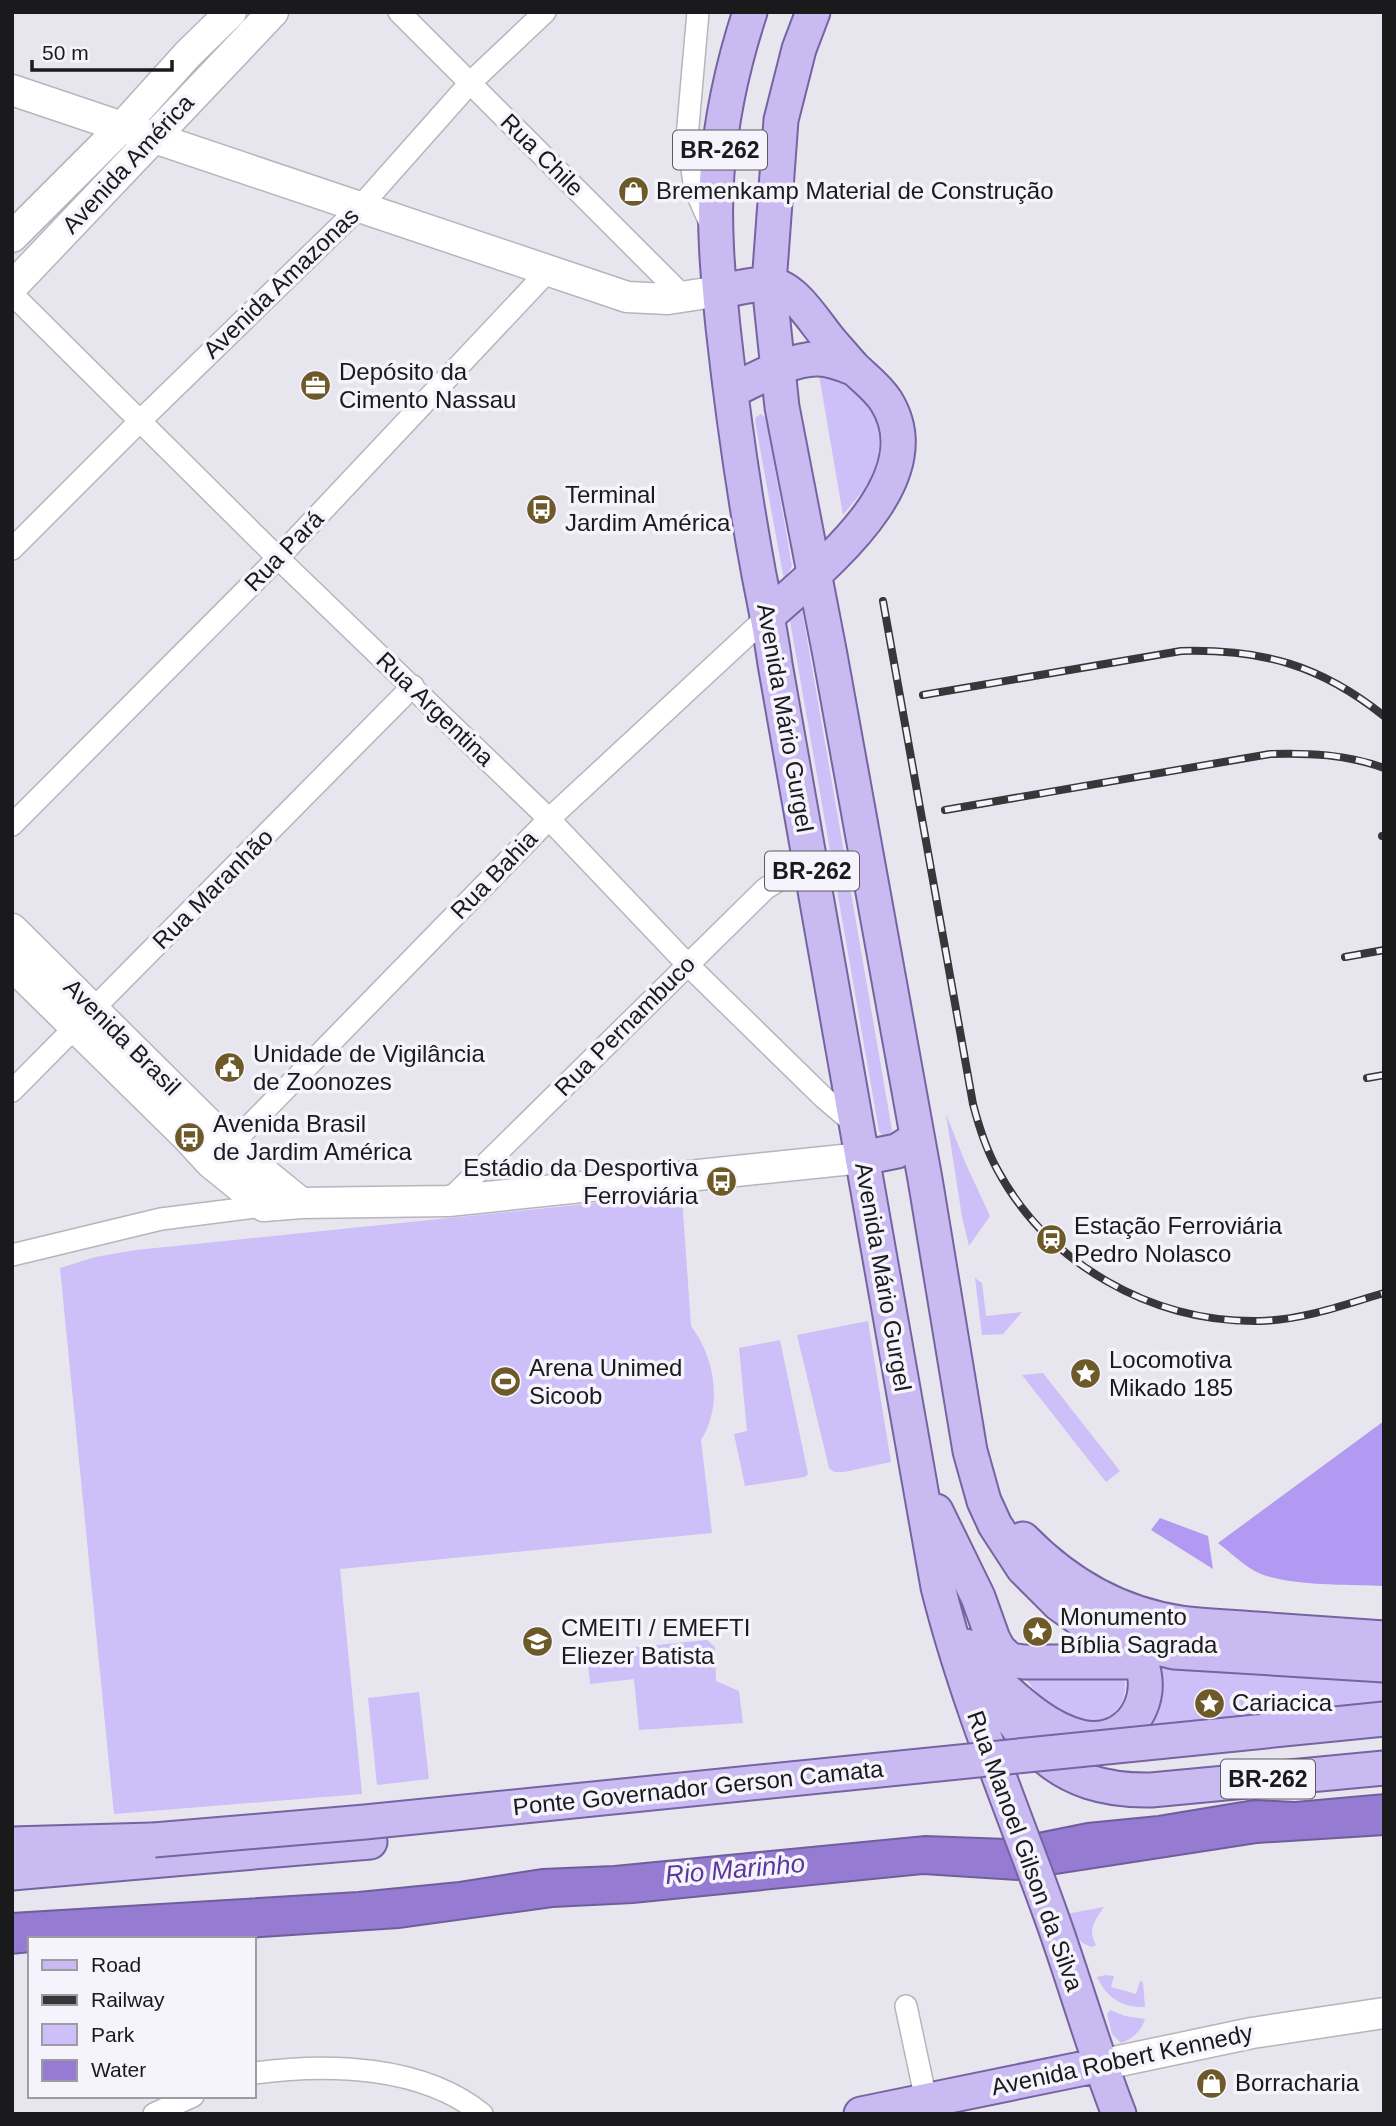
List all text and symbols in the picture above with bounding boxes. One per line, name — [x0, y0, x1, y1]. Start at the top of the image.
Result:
scale bar — [32, 28, 172, 72]
text: 50 m — [42, 41, 89, 64]
street label: Avenida América — [56, 88, 199, 239]
street label: Rua Chile — [496, 108, 589, 201]
road number: BR-262 — [673, 130, 767, 169]
shop icon: Bremenkamp Material de Construção — [616, 174, 650, 208]
place label: Bremenkamp Material de Construção — [656, 177, 1054, 204]
street label: Avenida Amazonas — [198, 202, 364, 364]
place label: Depósito da Cimento Nassau — [339, 358, 516, 413]
office icon: Depósito da Cimento Nassau — [299, 369, 333, 403]
place label: Terminal Jardim América — [565, 481, 731, 536]
bus stop icon: Terminal Jardim América — [525, 492, 559, 526]
street label: Rua Pará — [239, 504, 329, 596]
street label: Avenida Mário Gurgel — [752, 601, 819, 834]
street label: Rua Argentina — [371, 646, 500, 772]
street label: Rua Maranhão — [147, 823, 278, 954]
street label: Rua Bahia — [445, 824, 543, 924]
road number: BR-262 — [765, 852, 859, 890]
street label: Rua Pernambuco — [549, 950, 700, 1101]
street label: Avenida Brasil — [59, 973, 186, 1100]
place label: Unidade de Vigilância de Zoonozes — [253, 1040, 485, 1095]
public building icon: Unidade de Vigilância de Zoonozes — [213, 1051, 247, 1085]
place label: Avenida Brasil de Jardim América — [213, 1110, 412, 1165]
bus stop icon: Avenida Brasil de Jardim América — [173, 1121, 207, 1155]
place label: Estádio da Desportiva Ferroviária — [463, 1154, 699, 1209]
street label: Avenida Mário Gurgel — [850, 1160, 917, 1393]
bus stop icon: Estádio da Desportiva Ferroviária — [704, 1165, 738, 1199]
place label: Estação Ferroviária Pedro Nolasco — [1074, 1212, 1283, 1267]
station icon: Estação Ferroviária Pedro Nolasco — [1034, 1223, 1068, 1257]
place label: Locomotiva Mikado 185 — [1109, 1346, 1233, 1401]
place label: Arena Unimed Sicoob — [529, 1354, 682, 1409]
place icon: Locomotiva Mikado 185 — [1069, 1357, 1103, 1391]
sports icon: Arena Unimed Sicoob — [489, 1365, 523, 1399]
place label: Monumento Bíblia Sagrada — [1060, 1603, 1218, 1658]
place label: CMEITI / EMEFTI Eliezer Batista — [561, 1614, 750, 1669]
place icon: Monumento Bíblia Sagrada — [1020, 1614, 1054, 1648]
school or university icon: CMEITI / EMEFTI Eliezer Batista — [521, 1625, 555, 1659]
place icon: Cariacica — [1192, 1686, 1226, 1720]
place label: Cariacica — [1232, 1689, 1333, 1716]
street label: Rua Manoel Gilson da Silva — [962, 1707, 1089, 1995]
street label: Ponte Governador Gerson Camata — [511, 1755, 885, 1820]
road number: BR-262 — [1221, 1760, 1315, 1798]
water label: Rio Marinho — [664, 1848, 806, 1890]
legend — [28, 1937, 256, 2098]
text: Road — [91, 1953, 141, 1976]
text: Railway — [91, 1988, 165, 2011]
street label: Avenida Robert Kennedy — [989, 2019, 1255, 2100]
text: Park — [91, 2023, 135, 2046]
text: Water — [91, 2058, 146, 2081]
shop icon: Borracharia — [1195, 2066, 1229, 2100]
place label: Borracharia — [1235, 2069, 1360, 2096]

